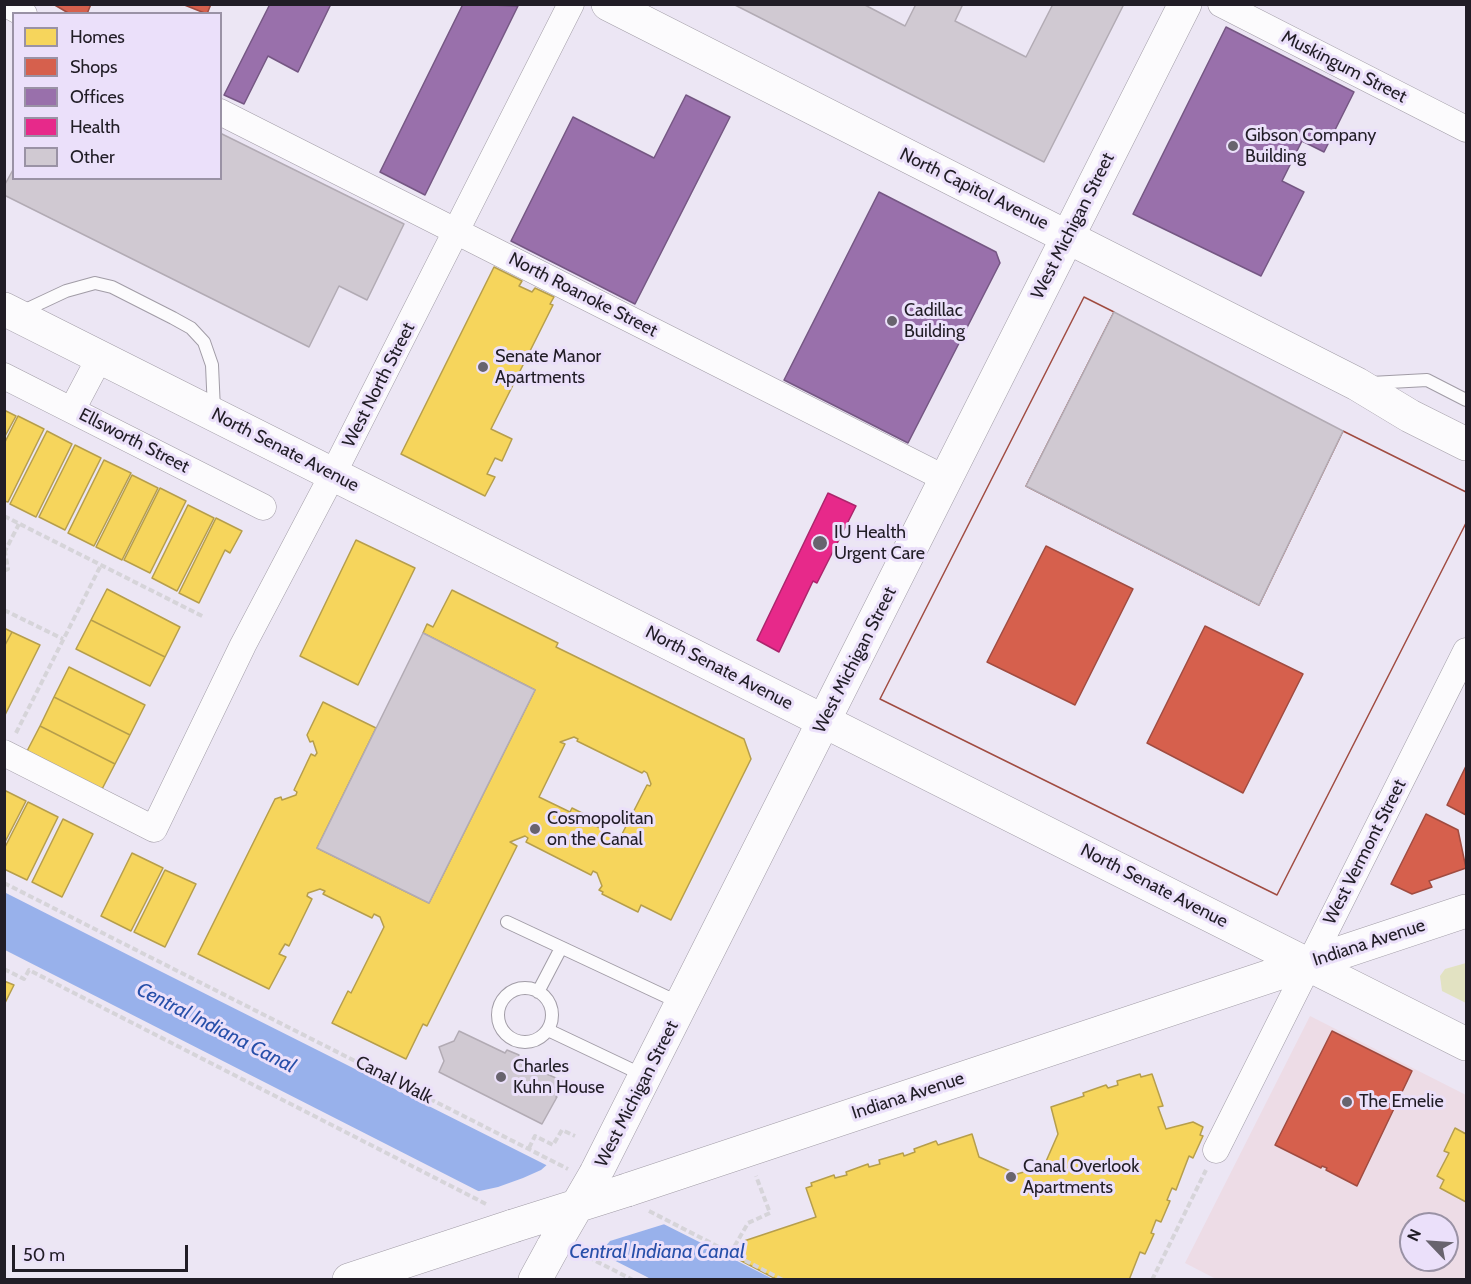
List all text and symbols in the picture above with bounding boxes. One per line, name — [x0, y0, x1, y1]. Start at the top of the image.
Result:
legend — [12, 12, 222, 180]
text: Homes — [70, 26, 125, 48]
street label: Muskingum Street — [1278, 26, 1410, 108]
text: Shops — [70, 56, 118, 78]
text: Offices — [70, 86, 124, 108]
text: Health — [70, 116, 120, 138]
place label: Gibson Company Building — [1245, 125, 1376, 168]
marker: Gibson Company Building — [1226, 139, 1240, 153]
street label: North Capitol Avenue — [896, 144, 1052, 234]
text: Other — [70, 146, 115, 168]
street label: West Michigan Street — [1027, 149, 1119, 303]
street label: North Roanoke Street — [505, 248, 661, 342]
place label: Cadillac Building — [904, 300, 965, 342]
marker: Cadillac Building — [885, 314, 899, 328]
street label: West North Street — [338, 319, 420, 451]
place label: Senate Manor Apartments — [495, 346, 601, 388]
marker: Senate Manor Apartments — [476, 360, 490, 374]
street label: North Senate Avenue — [208, 403, 362, 497]
street label: Ellsworth Street — [75, 404, 193, 478]
place label: IU Health Urgent Care — [834, 522, 925, 564]
marker: IU Health Urgent Care — [811, 534, 829, 552]
street label: West Michigan Street — [809, 583, 901, 737]
street label: North Senate Avenue — [642, 621, 796, 715]
street label: West Vermont Street — [1319, 776, 1411, 928]
place label: Cosmopolitan on the Canal — [547, 808, 654, 850]
marker: Cosmopolitan on the Canal — [528, 822, 542, 836]
street label: North Senate Avenue — [1077, 839, 1231, 933]
street label: Indiana Avenue — [1310, 915, 1428, 971]
water label: Central Indiana Canal — [132, 977, 300, 1079]
street label: West Michigan Street — [591, 1017, 683, 1171]
street label: Canal Walk — [352, 1051, 436, 1109]
place label: Charles Kuhn House — [513, 1056, 605, 1098]
street label: Indiana Avenue — [849, 1068, 967, 1124]
marker: Charles Kuhn House — [494, 1070, 508, 1084]
place label: The Emelie — [1359, 1091, 1444, 1113]
marker: The Emelie — [1340, 1095, 1354, 1109]
place label: Canal Overlook Apartments — [1023, 1156, 1139, 1198]
marker: Canal Overlook Apartments — [1004, 1170, 1018, 1184]
north arrow — [1399, 1212, 1459, 1272]
text: N — [1403, 1226, 1425, 1244]
scale bar — [15, 1233, 190, 1271]
water label: Central Indiana Canal — [569, 1240, 745, 1264]
text: 50 m — [23, 1244, 65, 1266]

